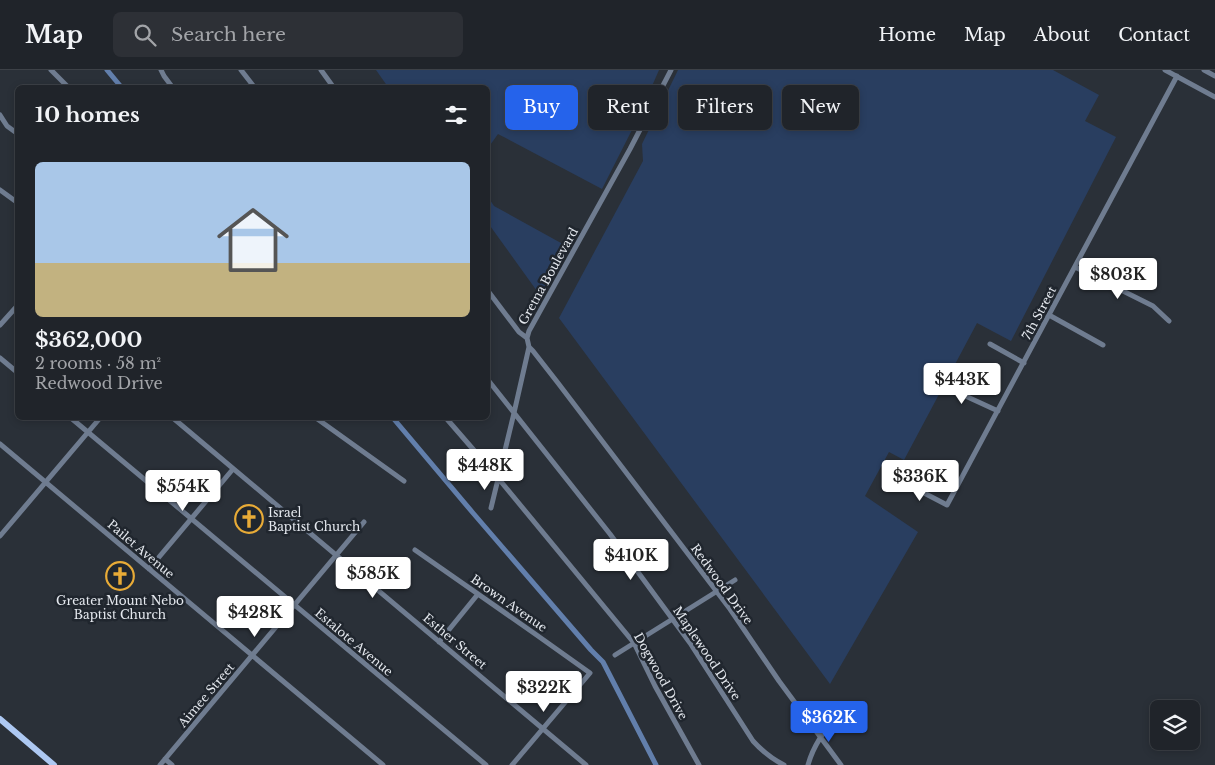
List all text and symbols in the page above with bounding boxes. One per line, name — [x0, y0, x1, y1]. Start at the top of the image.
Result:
search box — [113, 12, 463, 57]
text: Map — [25, 20, 83, 49]
icon: search — [131, 21, 159, 49]
text: Search here — [171, 23, 286, 46]
text: Home — [878, 24, 936, 46]
text: Map — [964, 24, 1006, 46]
text: About — [1034, 24, 1090, 46]
text: Contact — [1118, 24, 1190, 46]
chip: Buy — [505, 85, 578, 130]
chip: Rent — [588, 85, 668, 130]
chip: Filters — [678, 85, 772, 130]
chip: New — [782, 85, 859, 130]
icon: filters — [442, 101, 470, 129]
text: 10 homes — [35, 102, 140, 128]
icon: home — [208, 195, 298, 285]
street label: Gretna Boulevard — [515, 225, 581, 327]
pin: $803K — [1083, 258, 1153, 300]
text: $803K — [1090, 264, 1146, 284]
street label: 7th Street — [1019, 283, 1060, 342]
text: $362,000 — [35, 327, 142, 353]
text: 2 rooms · 58 m² — [35, 353, 161, 373]
pin: $443K — [927, 362, 997, 405]
text: $443K — [935, 369, 989, 389]
text: Redwood Drive — [35, 373, 163, 393]
pin: $448K — [450, 448, 520, 491]
text: $448K — [458, 455, 512, 475]
pin: $336K — [885, 460, 955, 502]
text: $336K — [893, 466, 947, 486]
pin: $554K — [148, 470, 218, 512]
text: $554K — [156, 476, 210, 496]
church icon: Israel Baptist Church — [234, 504, 264, 534]
place label: Israel Baptist Church — [268, 505, 360, 534]
street label: Pailet Avenue — [104, 517, 178, 581]
pin: $410K — [596, 538, 666, 581]
street label: Redwood Drive — [688, 541, 756, 627]
text: $410K — [604, 545, 658, 565]
pin: $585K — [338, 556, 408, 599]
church icon: Greater Mount Nebo Baptist Church — [105, 561, 135, 591]
text: $585K — [347, 563, 399, 583]
street label: Brown Avenue — [468, 571, 550, 635]
place label: Greater Mount Nebo Baptist Church — [56, 593, 184, 622]
pin: $428K — [220, 596, 290, 638]
text: $428K — [228, 602, 282, 622]
street label: Maplewood Drive — [670, 603, 744, 703]
street label: Estalote Avenue — [312, 605, 396, 679]
street label: Esther Street — [420, 610, 490, 672]
street label: Dogwood Drive — [631, 630, 691, 722]
street label: Aimee Street — [174, 659, 238, 731]
pin: $322K — [509, 670, 579, 713]
text: $322K — [517, 677, 571, 697]
pin: $362K — [794, 700, 864, 743]
map controls — [1150, 700, 1200, 750]
button: layers — [1150, 700, 1200, 750]
text: $362K — [802, 707, 856, 727]

